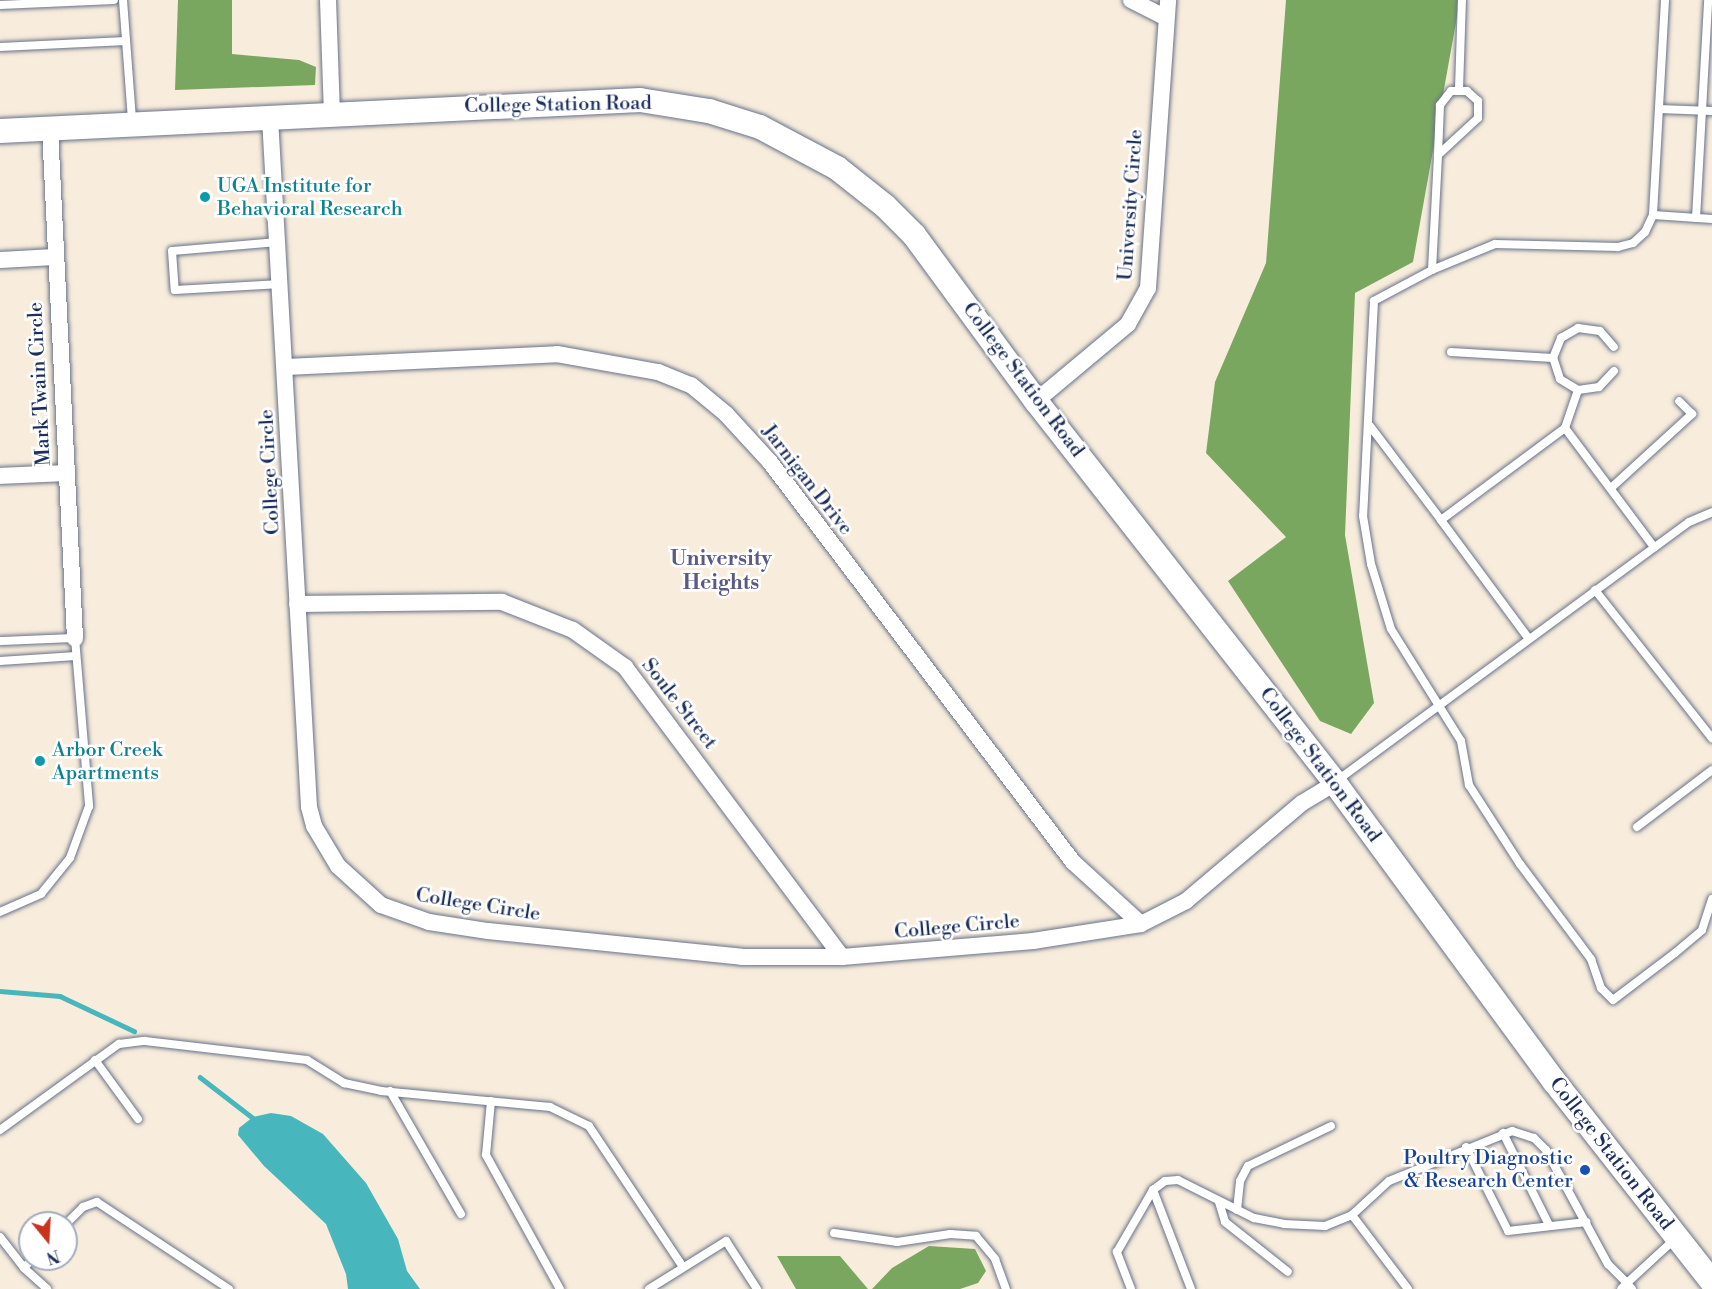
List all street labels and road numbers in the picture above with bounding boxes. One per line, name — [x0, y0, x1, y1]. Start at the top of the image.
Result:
street label: College Station Road — [464, 91, 652, 119]
street label: University Circle — [1114, 128, 1148, 282]
street label: College Station Road — [957, 298, 1089, 462]
street label: Mark Twain Circle — [24, 301, 56, 467]
street label: College Circle — [255, 408, 285, 536]
street label: Jarnigan Drive — [756, 420, 858, 540]
street label: Soule Street — [636, 654, 722, 754]
street label: College Station Road — [1254, 683, 1386, 847]
street label: College Circle — [414, 883, 542, 927]
street label: College Circle — [893, 910, 1021, 944]
street label: College Station Road — [1544, 1073, 1678, 1235]

